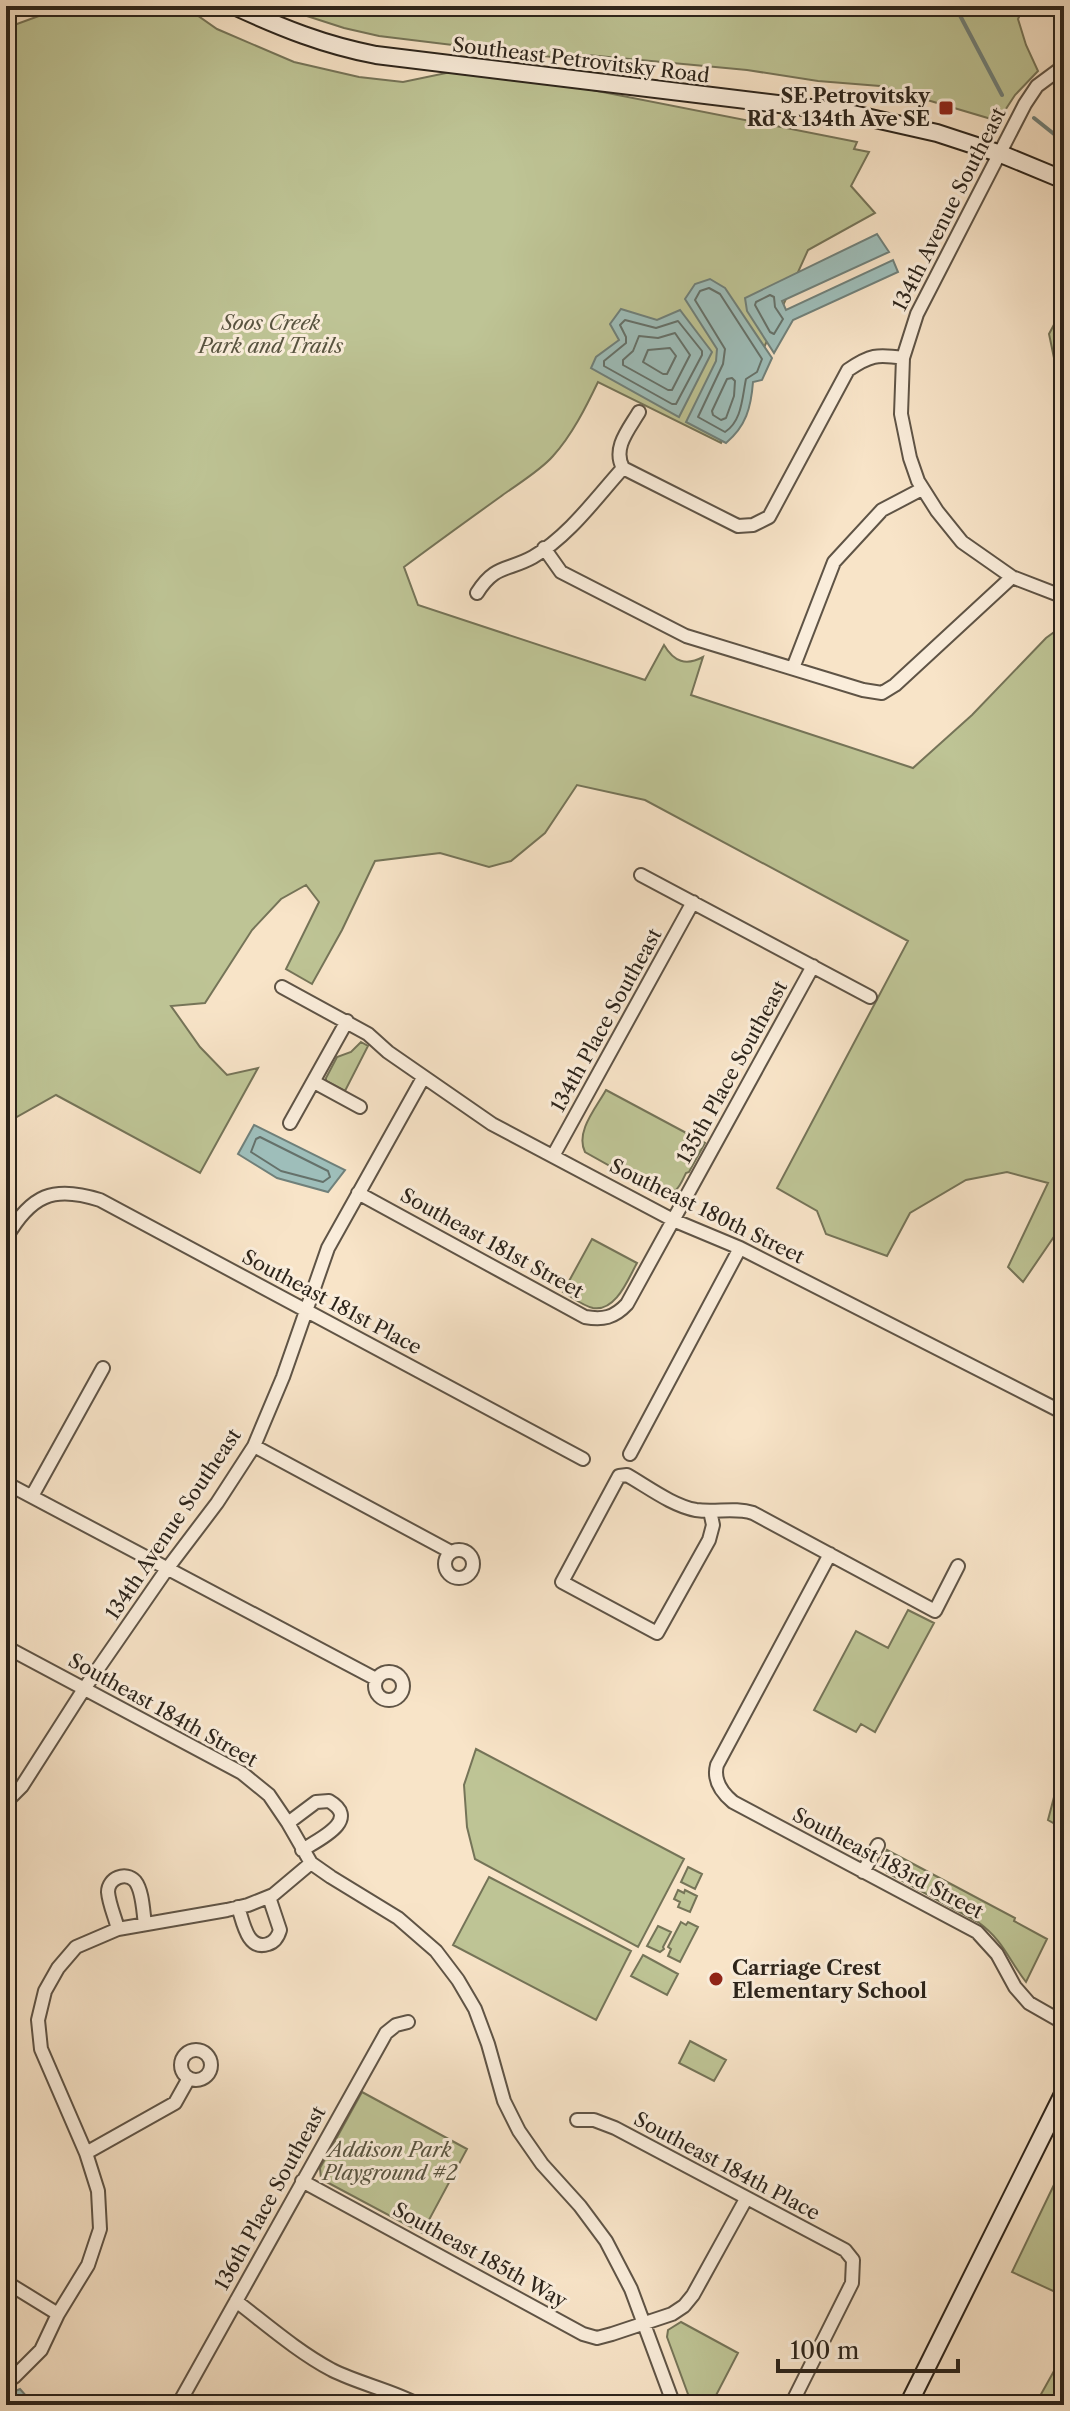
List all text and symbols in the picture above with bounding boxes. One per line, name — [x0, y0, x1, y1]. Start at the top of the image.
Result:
street label: Southeast Petrovitsky Road — [451, 32, 711, 88]
place label: SE Petrovitsky Rd & 134th Ave SE — [747, 84, 931, 131]
marker: SE Petrovitsky Rd & 134th Ave SE — [937, 99, 955, 117]
street label: 134th Avenue Southeast — [887, 103, 1011, 315]
park label: Soos Creek Park and Trails — [197, 311, 343, 358]
street label: 134th Place Southeast — [546, 924, 666, 1116]
street label: 135th Place Southeast — [672, 976, 792, 1168]
street label: Southeast 180th Street — [606, 1153, 808, 1269]
street label: Southeast 181st Street — [396, 1183, 588, 1303]
street label: Southeast 181st Place — [238, 1244, 426, 1360]
street label: 134th Avenue Southeast — [100, 1424, 246, 1624]
street label: Southeast 184th Street — [64, 1648, 262, 1772]
street label: Southeast 183rd Street — [789, 1803, 987, 1923]
place label: Carriage Crest Elementary School — [732, 1956, 927, 2003]
marker: Carriage Crest Elementary School — [707, 1970, 725, 1988]
street label: 136th Place Southeast — [209, 2102, 331, 2294]
street label: Southeast 184th Place — [630, 2107, 824, 2225]
park label: Addison Park Playground #2 — [321, 2138, 458, 2185]
street label: Southeast 185th Way — [389, 2197, 572, 2313]
scale bar — [778, 2323, 958, 2373]
text: 100 m — [790, 2336, 859, 2365]

